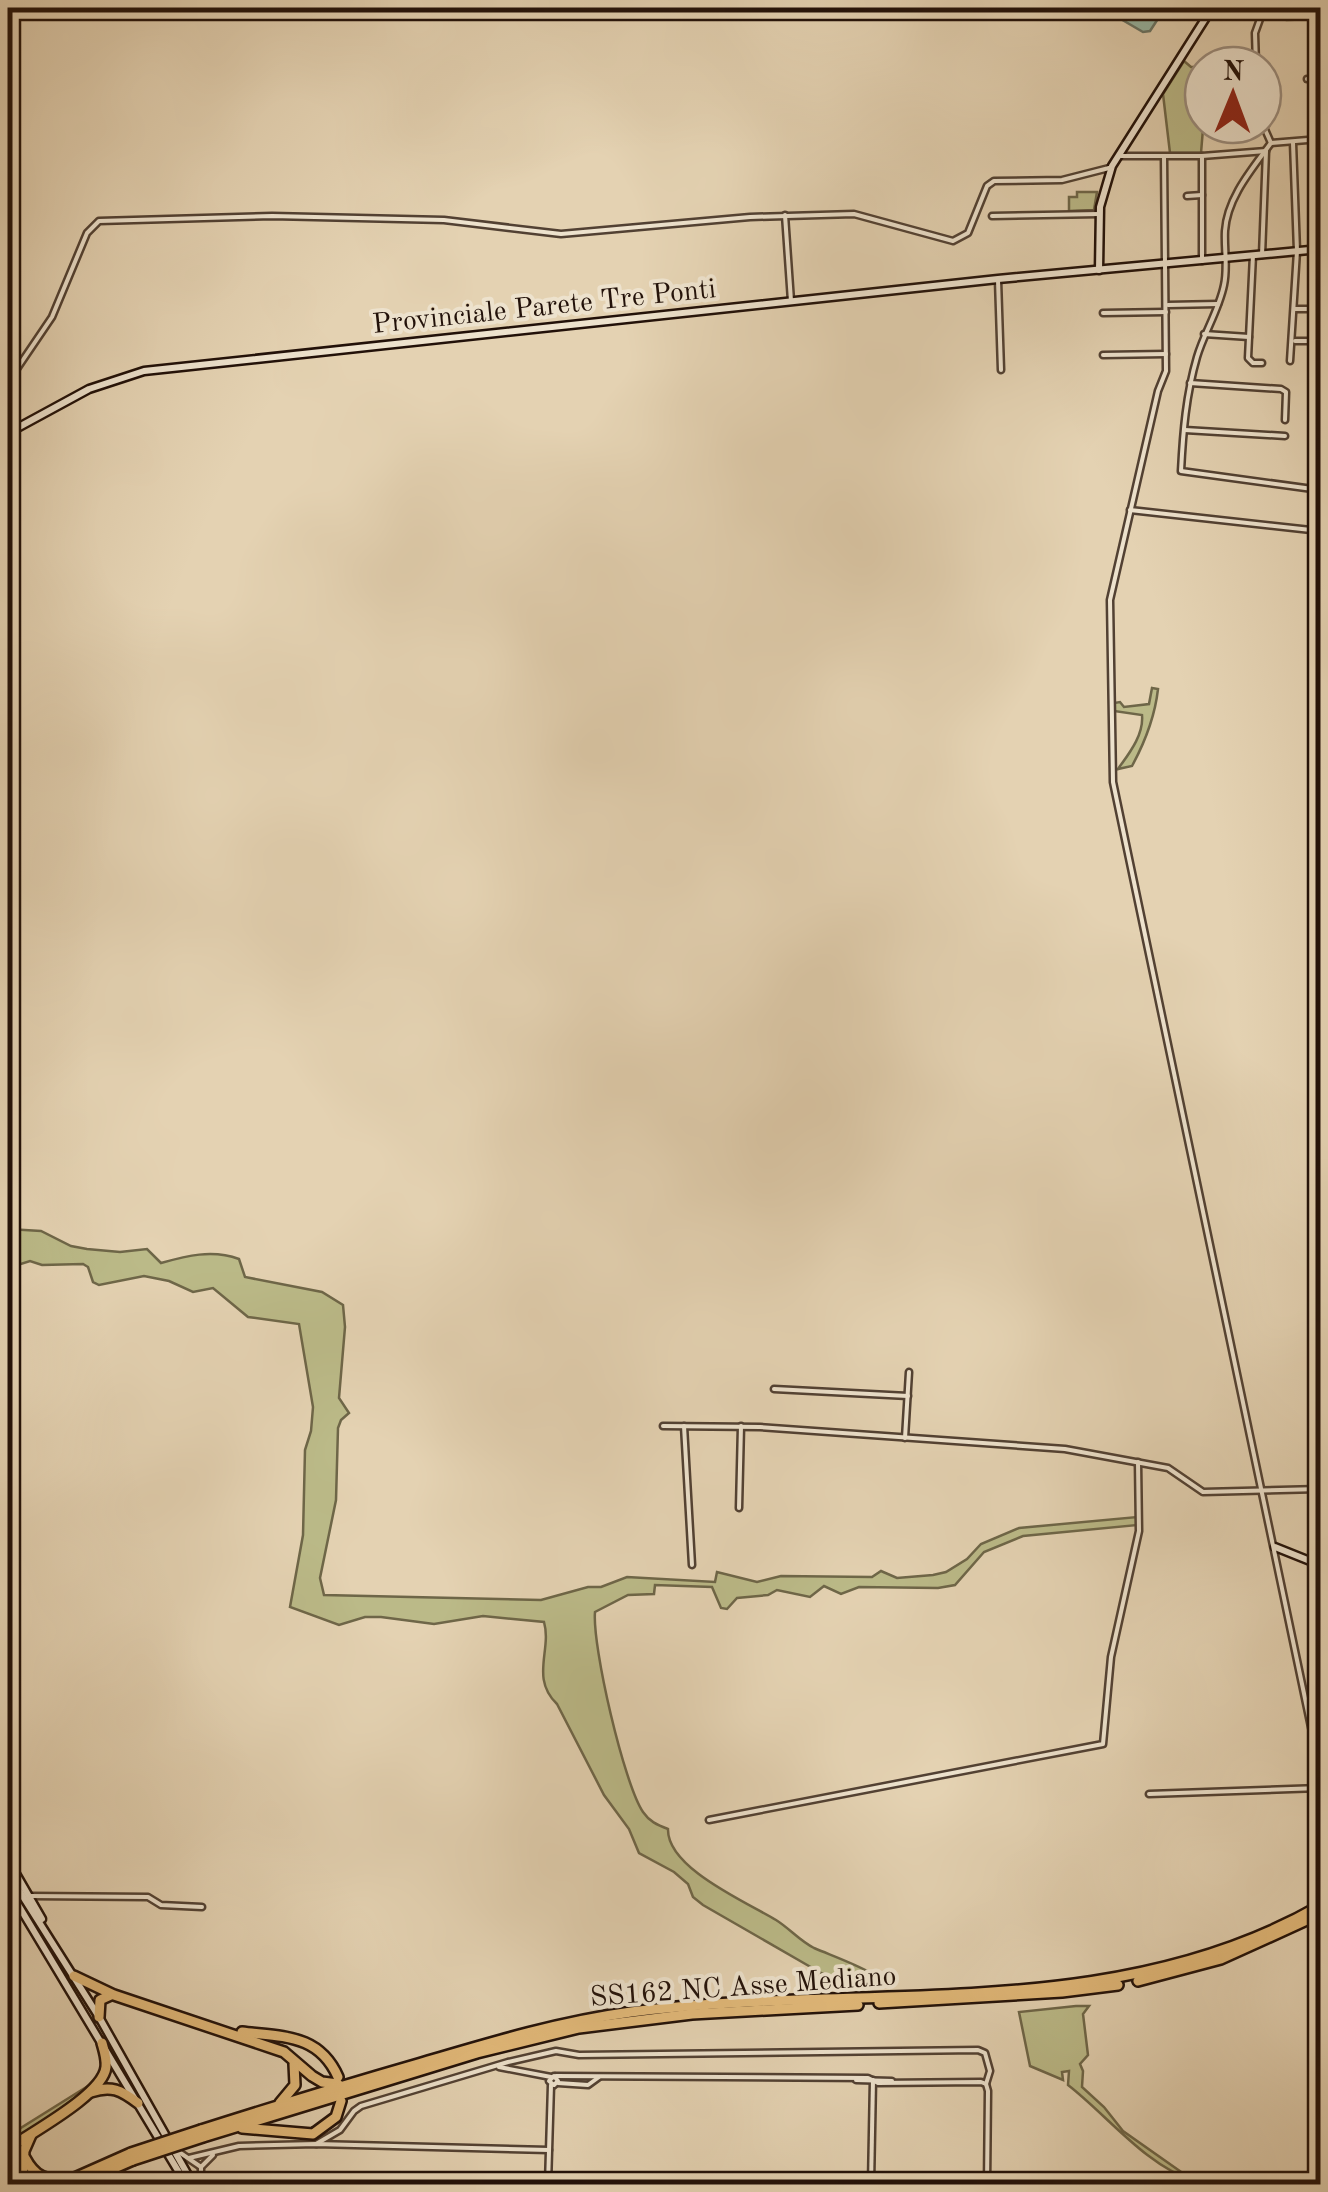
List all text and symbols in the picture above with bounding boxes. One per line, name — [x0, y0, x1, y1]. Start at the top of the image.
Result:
north arrow — [1183, 45, 1283, 145]
text: N — [1222, 59, 1245, 87]
street label: Provinciale Parete Tre Ponti — [371, 276, 717, 340]
street label: SS162 NC Asse Mediano — [589, 1963, 897, 2013]

